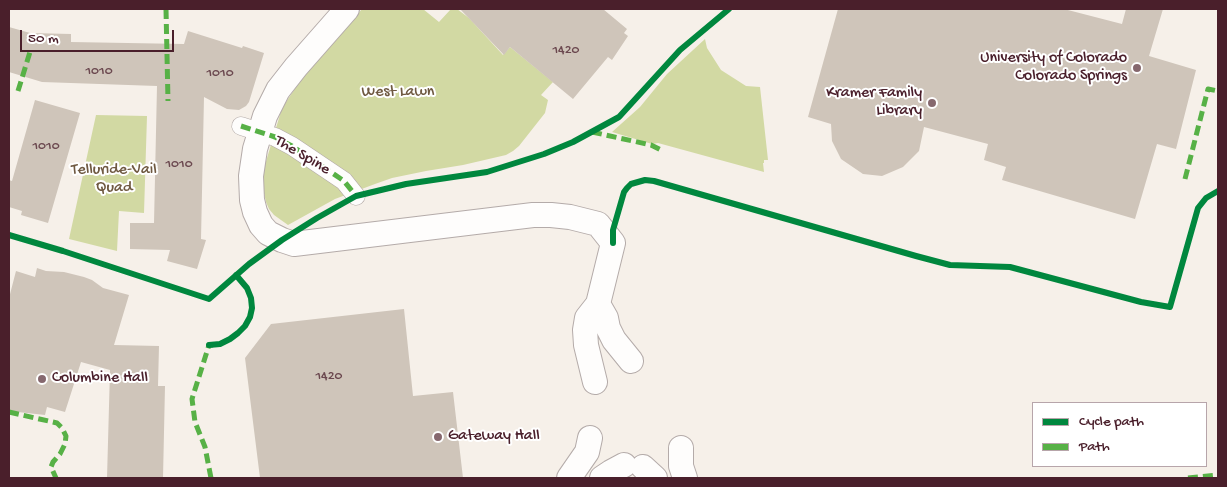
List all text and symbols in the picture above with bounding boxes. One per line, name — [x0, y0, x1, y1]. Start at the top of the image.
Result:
scale bar — [22, 20, 176, 52]
text: 50 m — [28, 30, 59, 48]
house number: 1420 — [552, 43, 580, 59]
place label: University of Colorado Colorado Springs — [980, 49, 1127, 87]
marker: University of Colorado Colorado Springs — [1131, 62, 1143, 74]
house number: 1010 — [85, 64, 113, 80]
house number: 1010 — [206, 66, 234, 82]
park label: West Lawn — [362, 83, 434, 103]
place label: Kramer Family Library — [826, 84, 922, 122]
marker: Kramer Family Library — [926, 97, 938, 109]
street label: The Spine — [271, 132, 333, 180]
house number: 1010 — [32, 139, 60, 155]
house number: 1010 — [165, 157, 193, 173]
park label: Telluride-Vail Quad — [71, 161, 157, 199]
place label: Columbine Hall — [52, 369, 148, 389]
house number: 1420 — [315, 369, 343, 385]
marker: Columbine Hall — [36, 373, 48, 385]
legend — [1032, 402, 1207, 467]
text: Cycle path — [1079, 413, 1144, 431]
place label: Gateway Hall — [448, 427, 540, 447]
marker: Gateway Hall — [432, 431, 444, 443]
text: Path — [1079, 438, 1110, 456]

